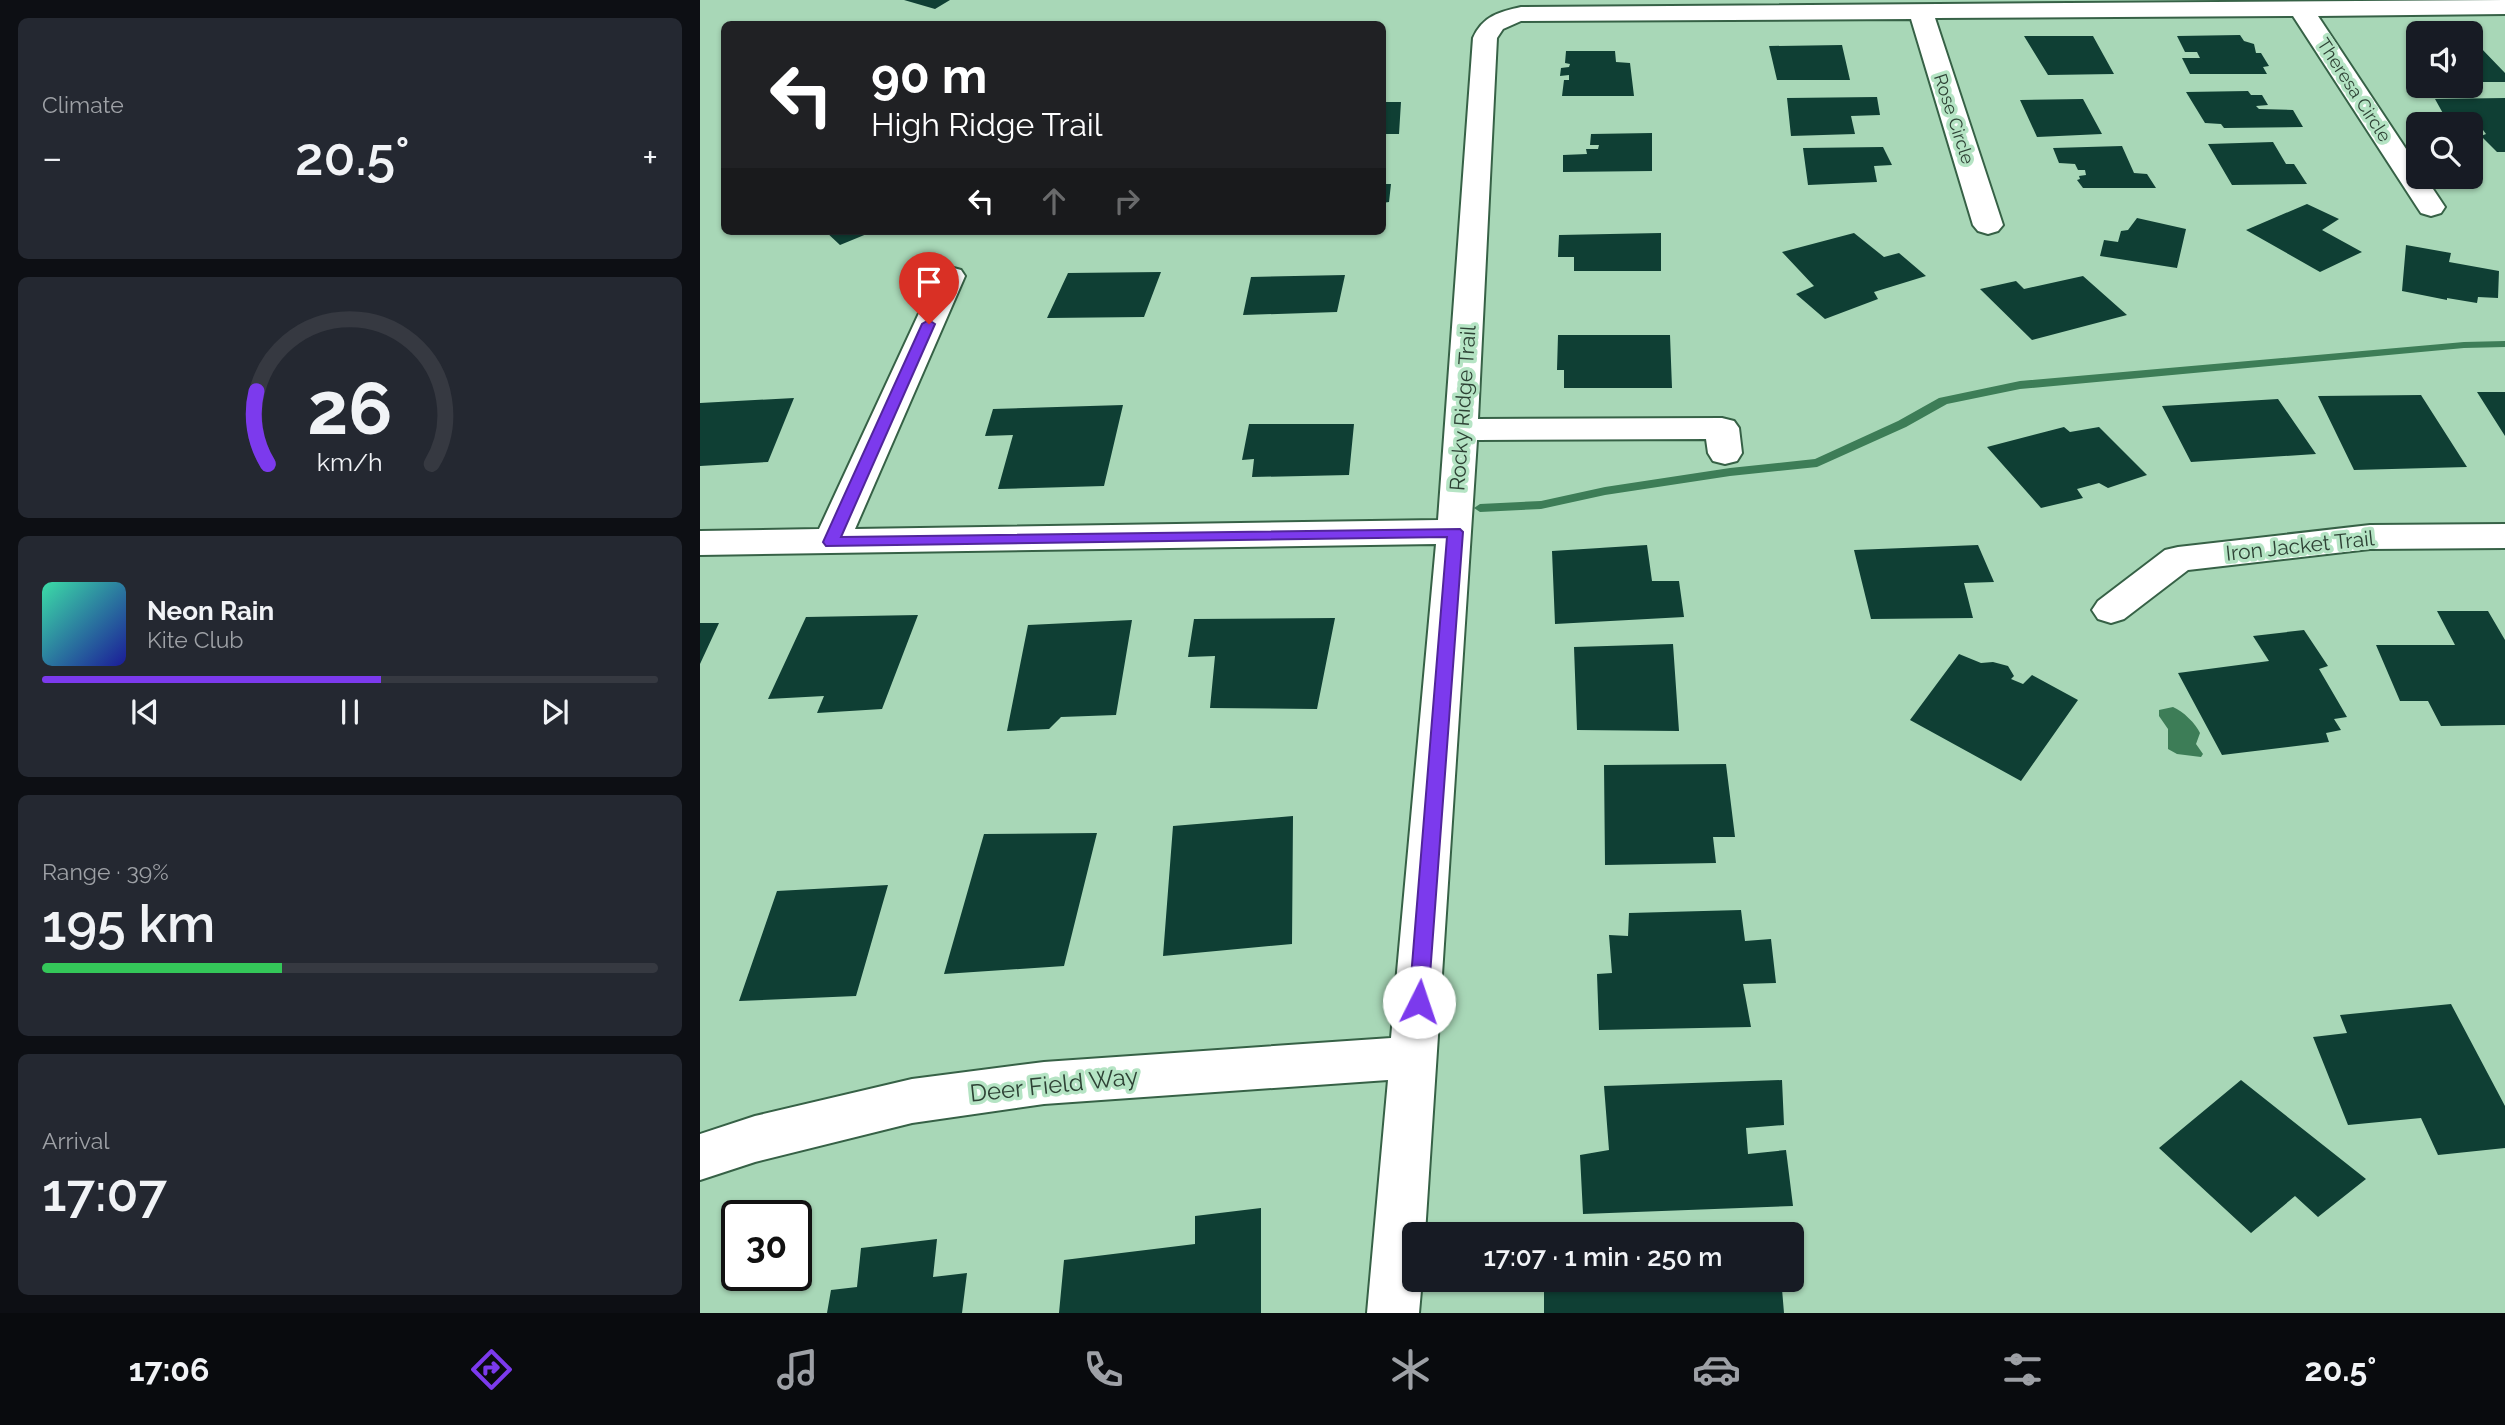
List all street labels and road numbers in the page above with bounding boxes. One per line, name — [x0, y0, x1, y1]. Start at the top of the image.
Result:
street label: Theresa Circle — [2313, 34, 2396, 146]
street label: Rose Circle — [1930, 71, 1979, 167]
street label: Rocky Ridge Trail — [1444, 324, 1481, 492]
street label: Iron Jacket Trail — [2224, 525, 2376, 566]
street label: Deer Field Way — [968, 1061, 1140, 1108]

